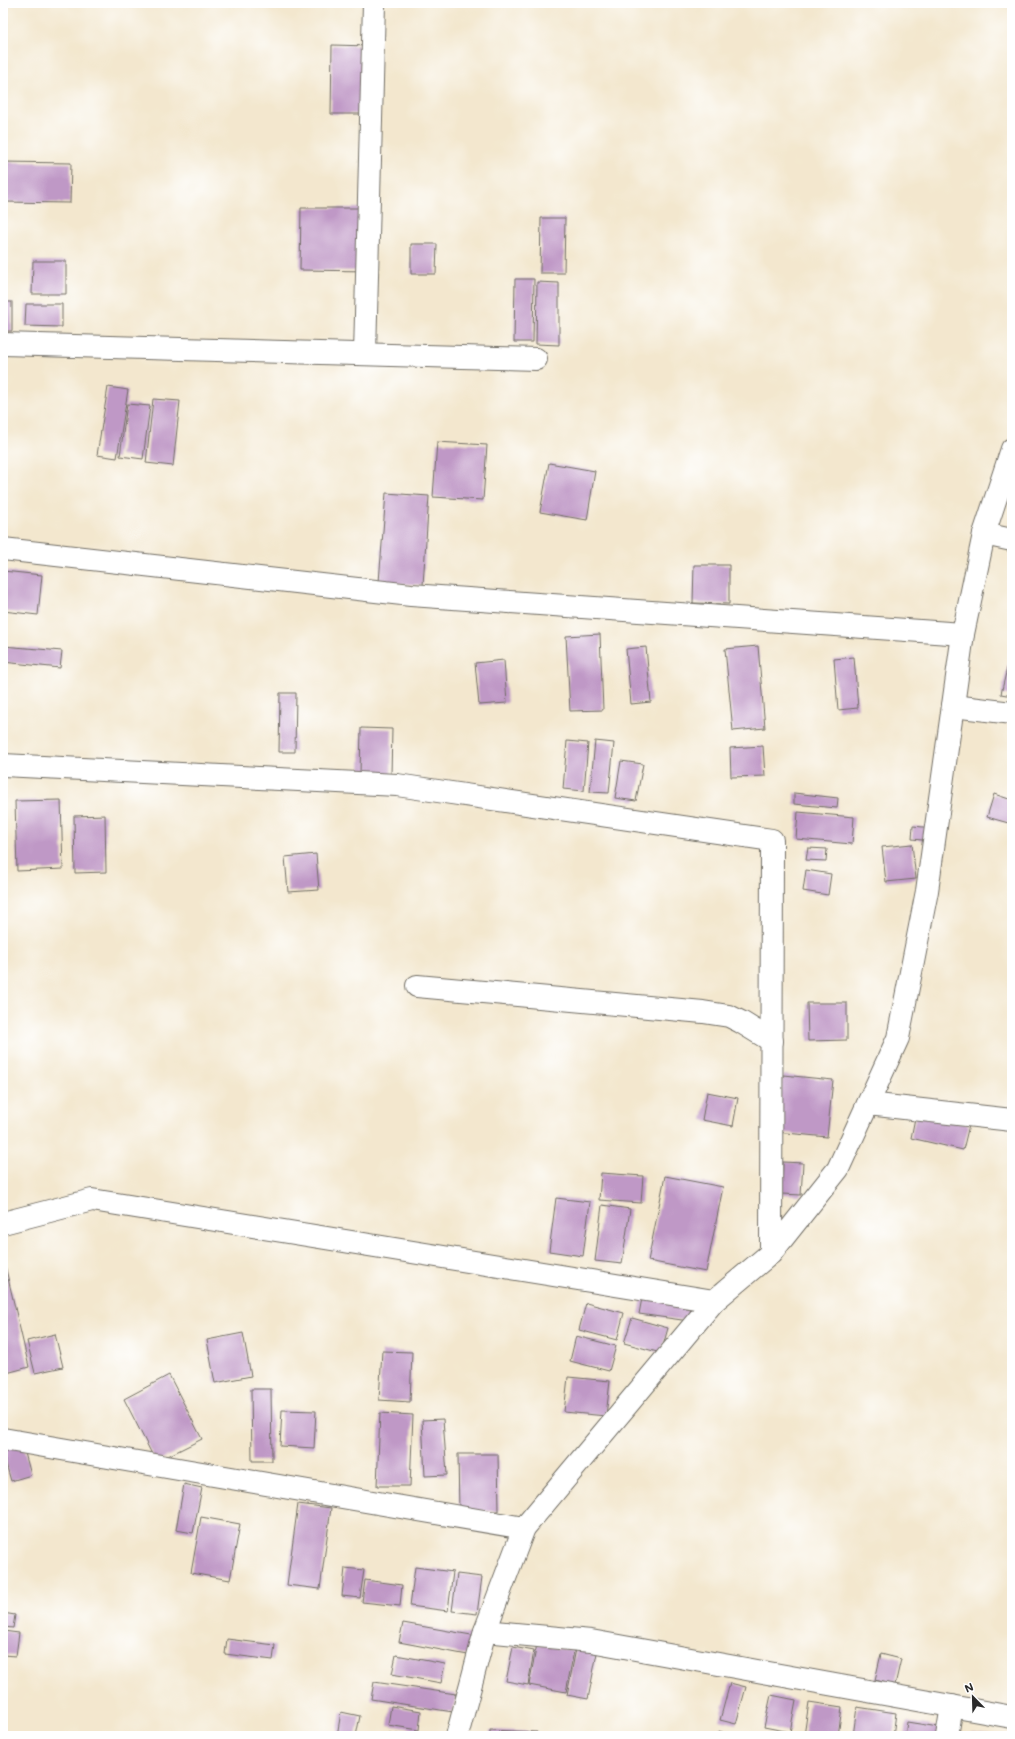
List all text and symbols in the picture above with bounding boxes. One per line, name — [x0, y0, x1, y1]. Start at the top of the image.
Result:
north arrow — [953, 1677, 993, 1717]
text: N — [962, 1679, 976, 1696]

